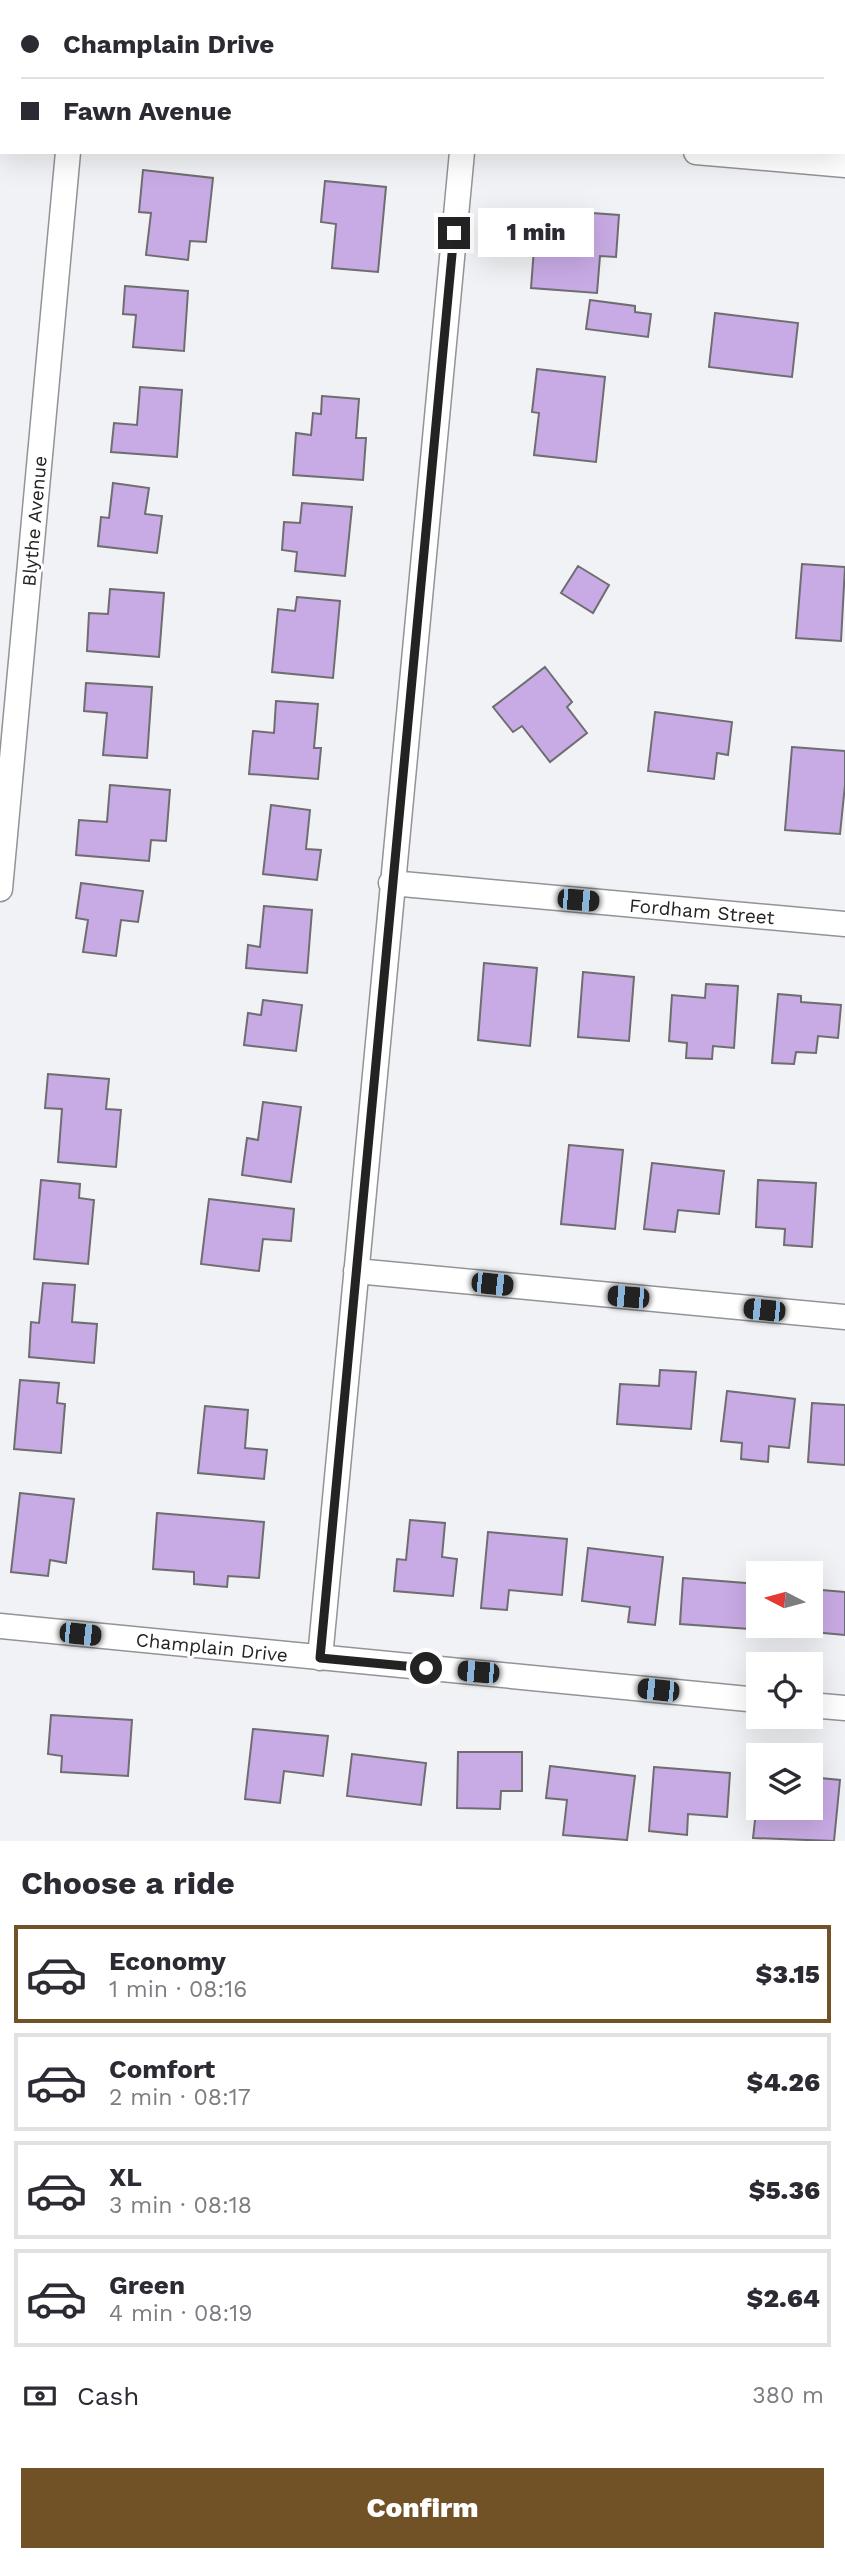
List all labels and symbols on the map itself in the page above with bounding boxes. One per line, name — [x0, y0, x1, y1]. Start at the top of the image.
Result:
callout: 1 min — [478, 208, 594, 258]
route end — [438, 217, 470, 249]
street label: Blythe Avenue — [17, 455, 52, 587]
car — [557, 888, 600, 912]
street label: Fordham Street — [628, 894, 776, 929]
car — [471, 1271, 514, 1297]
car — [607, 1285, 650, 1309]
car — [743, 1297, 786, 1323]
north arrow — [746, 1561, 822, 1638]
car — [59, 1621, 102, 1647]
street label: Champlain Drive — [135, 1628, 289, 1667]
route start — [410, 1652, 442, 1684]
car — [457, 1660, 500, 1684]
car — [637, 1677, 680, 1703]

